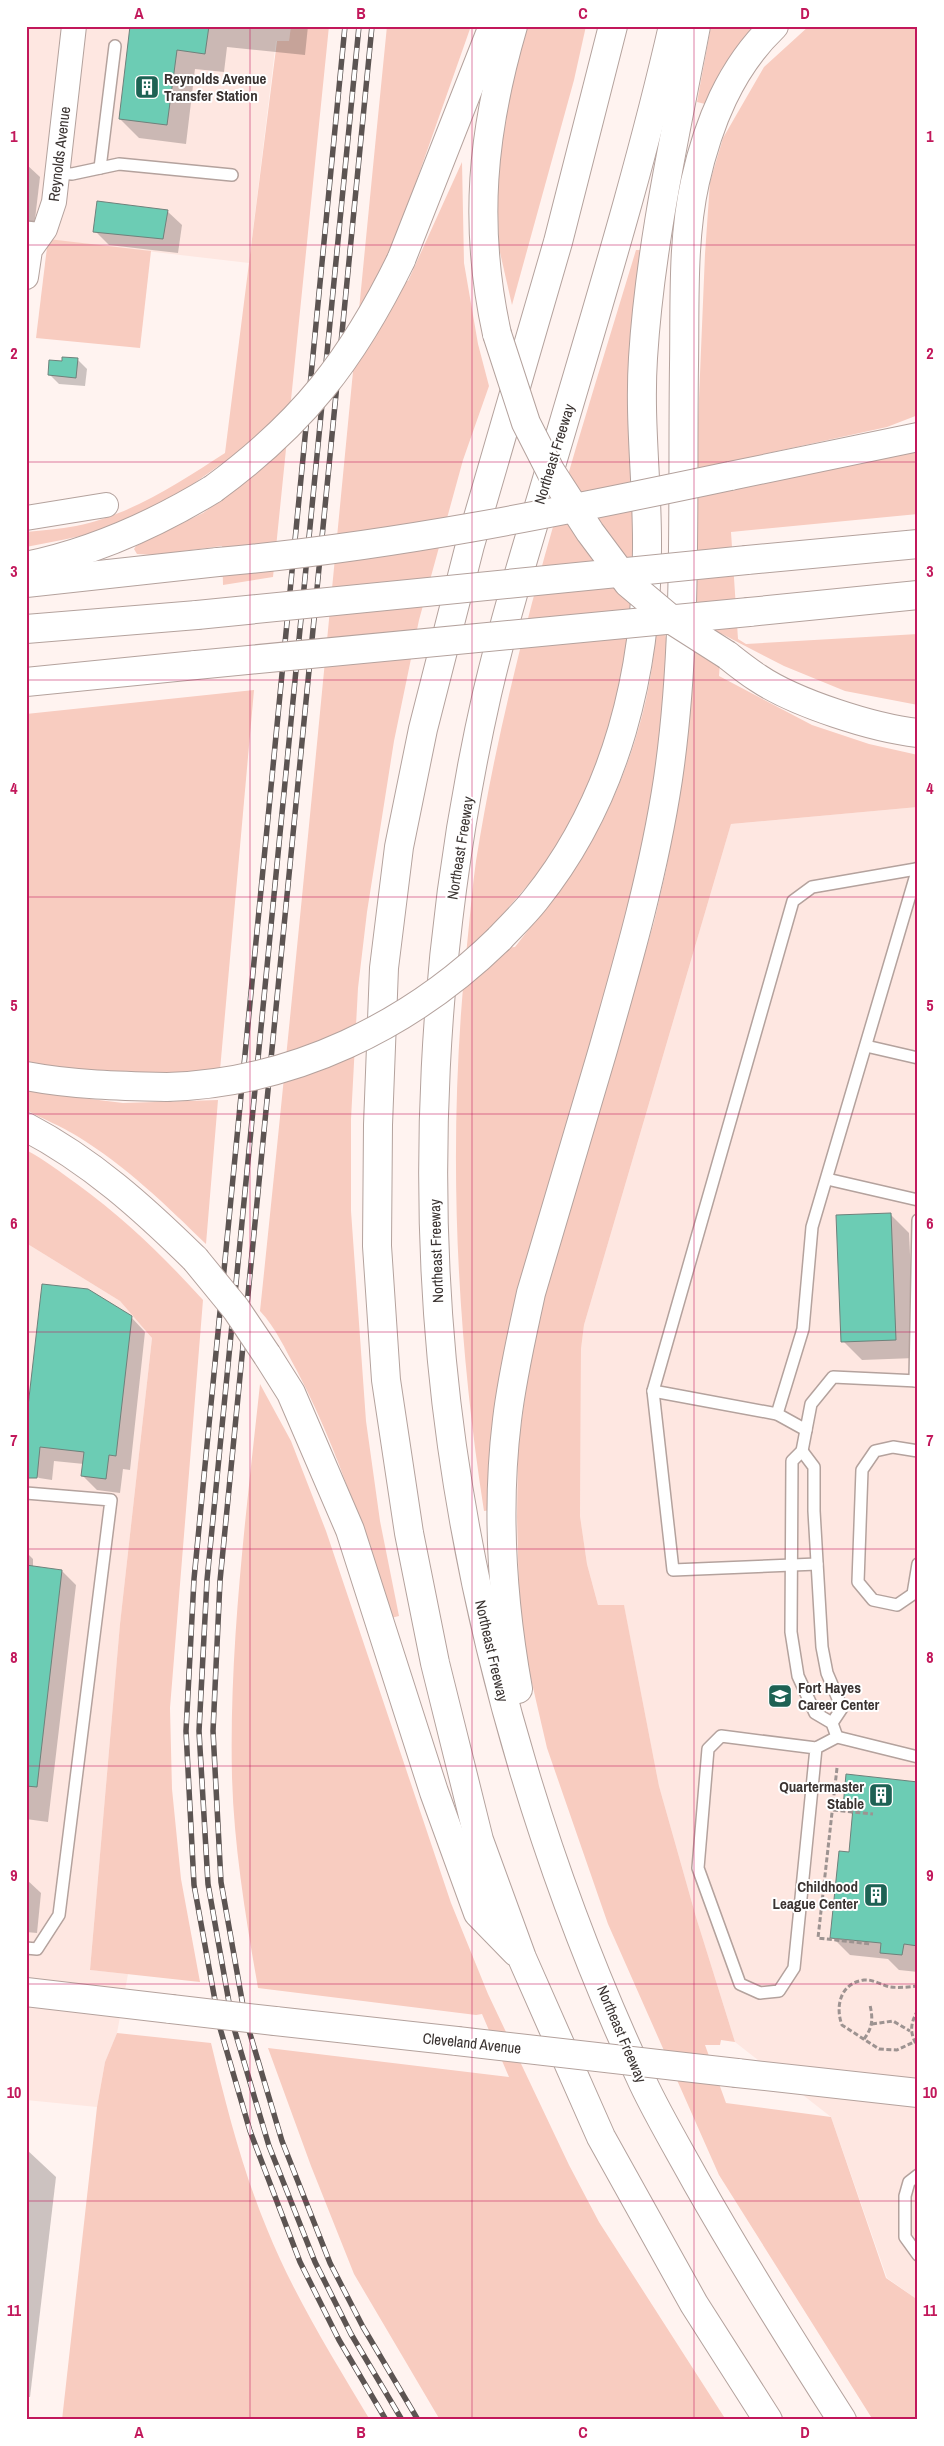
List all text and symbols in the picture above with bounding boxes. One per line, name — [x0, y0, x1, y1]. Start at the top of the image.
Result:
text: A — [134, 2, 144, 24]
text: B — [356, 2, 366, 24]
text: C — [578, 2, 588, 24]
text: D — [800, 2, 810, 24]
place label: Reynolds Avenue Transfer Station — [164, 68, 266, 106]
building icon: Reynolds Avenue Transfer Station — [134, 74, 160, 100]
street label: Reynolds Avenue — [43, 105, 75, 203]
text: 1 — [10, 125, 18, 147]
text: 1 — [926, 125, 934, 147]
text: 2 — [10, 342, 18, 364]
text: 2 — [926, 342, 934, 364]
street label: Northeast Freeway — [529, 400, 579, 507]
text: 3 — [10, 560, 18, 582]
text: 3 — [926, 560, 934, 582]
text: 4 — [10, 777, 18, 799]
text: 4 — [926, 777, 934, 799]
street label: Northeast Freeway — [442, 794, 479, 901]
text: 5 — [10, 994, 18, 1016]
text: 5 — [926, 994, 934, 1016]
street label: Northeast Freeway — [424, 1198, 448, 1303]
text: 6 — [10, 1212, 18, 1234]
text: 6 — [926, 1212, 934, 1234]
text: 7 — [10, 1429, 18, 1451]
text: 7 — [926, 1429, 934, 1451]
street label: Northeast Freeway — [470, 1598, 514, 1705]
text: 8 — [10, 1646, 18, 1668]
text: 8 — [926, 1646, 934, 1668]
place label: Fort Hayes Career Center — [798, 1677, 880, 1715]
school or university icon: Fort Hayes Career Center — [767, 1683, 793, 1709]
place label: Quartermaster Stable — [779, 1776, 864, 1814]
building icon: Quartermaster Stable — [868, 1782, 894, 1808]
text: 9 — [10, 1864, 18, 1886]
text: 9 — [926, 1864, 934, 1886]
place label: Childhood League Center — [773, 1876, 858, 1914]
building icon: Childhood League Center — [863, 1882, 889, 1908]
street label: Northeast Freeway — [592, 1982, 652, 2087]
street label: Cleveland Avenue — [422, 2027, 522, 2059]
text: 10 — [7, 2081, 21, 2103]
text: 10 — [923, 2081, 937, 2103]
text: 11 — [7, 2299, 22, 2321]
text: 11 — [923, 2299, 938, 2321]
text: A — [134, 2421, 144, 2443]
text: B — [356, 2421, 366, 2443]
text: C — [578, 2421, 588, 2443]
text: D — [800, 2421, 810, 2443]

